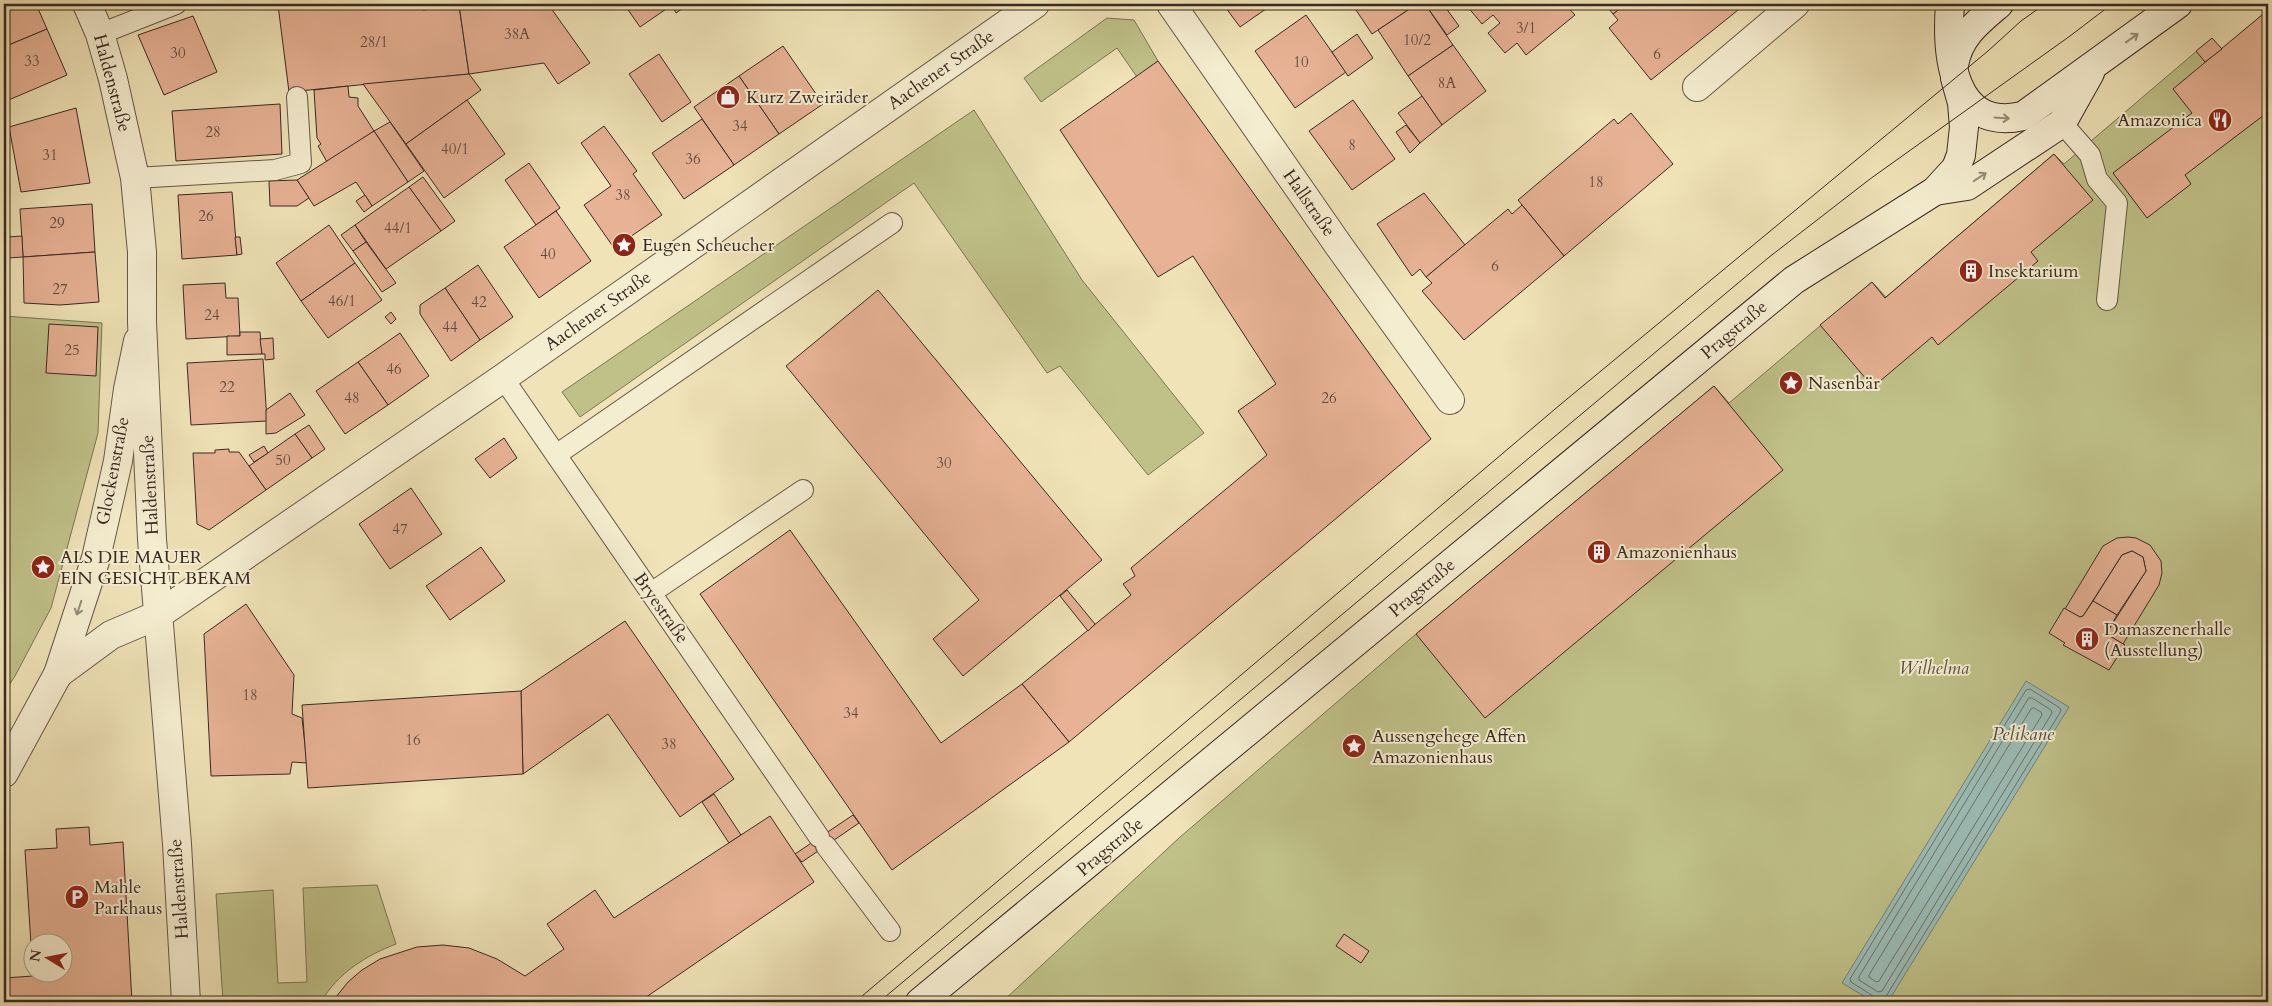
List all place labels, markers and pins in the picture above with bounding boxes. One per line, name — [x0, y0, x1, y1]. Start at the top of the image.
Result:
shop icon: Kurz Zweiräder — [715, 84, 741, 110]
place label: Kurz Zweiräder — [746, 85, 868, 110]
restaurant icon: Amazonica — [2207, 107, 2233, 133]
place label: Amazonica — [2117, 108, 2202, 133]
place icon: Eugen Scheucher — [611, 232, 637, 258]
place label: Eugen Scheucher — [642, 233, 775, 258]
building icon: Insektarium — [1958, 258, 1984, 284]
place label: Insektarium — [1988, 259, 2079, 284]
place icon: Nasenbär — [1778, 370, 1804, 396]
place label: Nasenbär — [1808, 371, 1880, 396]
building icon: Amazonienhaus — [1586, 539, 1612, 565]
place label: Amazonienhaus — [1616, 540, 1737, 565]
place label: ALS DIE MAUER EIN GESICHT BEKAM — [60, 545, 251, 591]
place icon: ALS DIE MAUER EIN GESICHT BEKAM — [30, 554, 56, 580]
place label: Damaszenerhalle (Ausstellung) — [2104, 617, 2232, 663]
building icon: Damaszenerhalle (Ausstellung) — [2074, 626, 2100, 652]
place label: Aussengehege Affen Amazonienhaus — [1372, 724, 1527, 770]
place icon: Aussengehege Affen Amazonienhaus — [1341, 733, 1367, 759]
place label: Mahle Parkhaus — [94, 875, 162, 921]
parking icon: Mahle Parkhaus — [64, 884, 90, 910]

